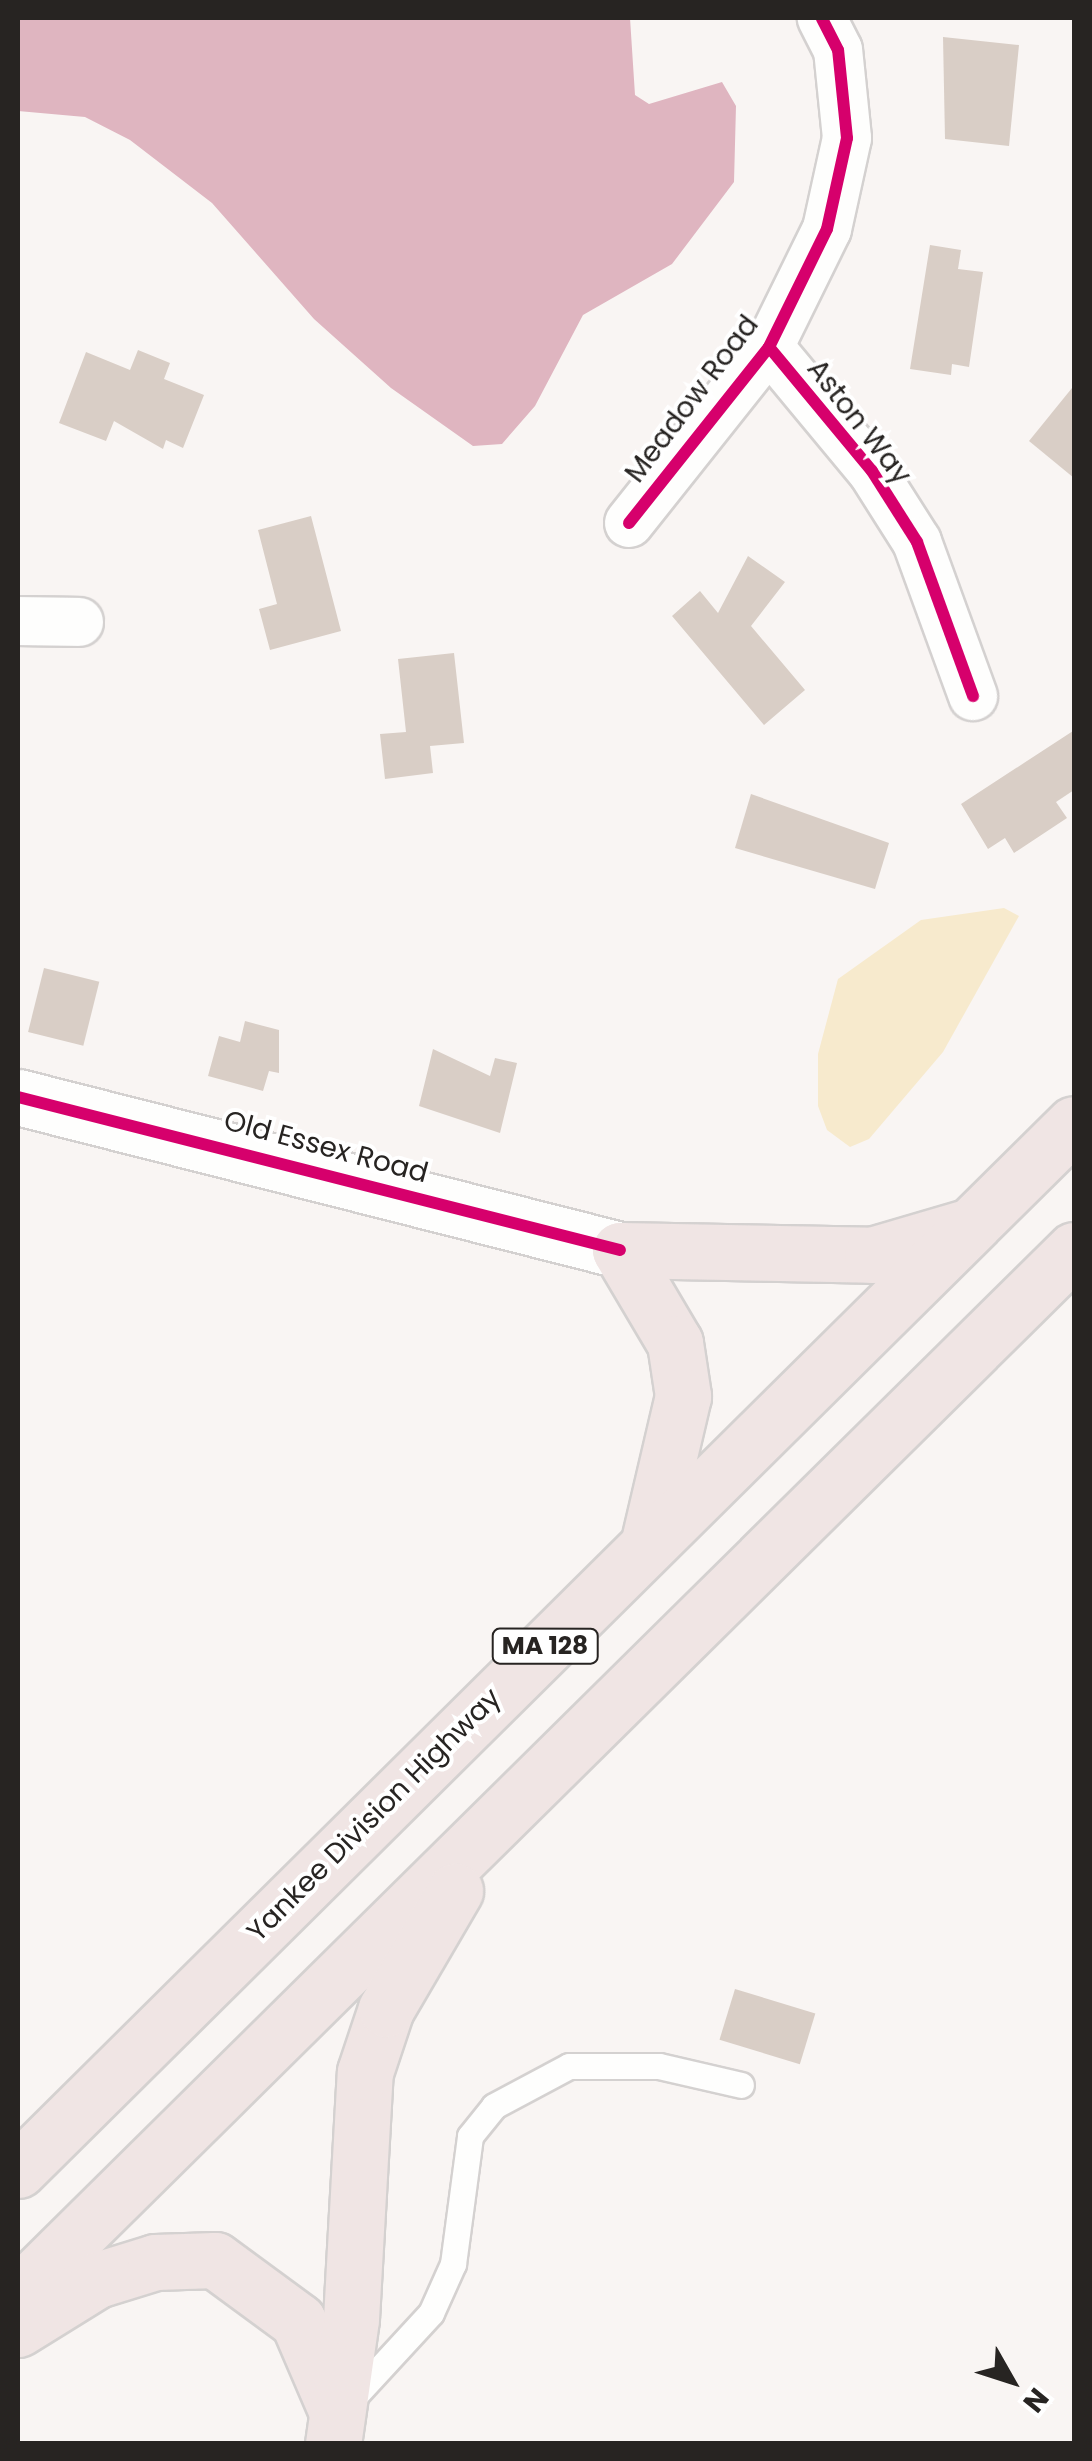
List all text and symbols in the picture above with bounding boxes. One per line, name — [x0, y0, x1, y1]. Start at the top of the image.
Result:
street label: Meadow Road — [618, 309, 766, 489]
street label: Aston Way — [800, 353, 918, 491]
street label: Old Essex Road — [220, 1104, 432, 1190]
road number: MA 128 — [490, 1626, 600, 1666]
street label: Yankee Division Highway — [240, 1681, 508, 1949]
north arrow — [962, 2331, 1062, 2431]
text: N — [1014, 2380, 1057, 2421]

